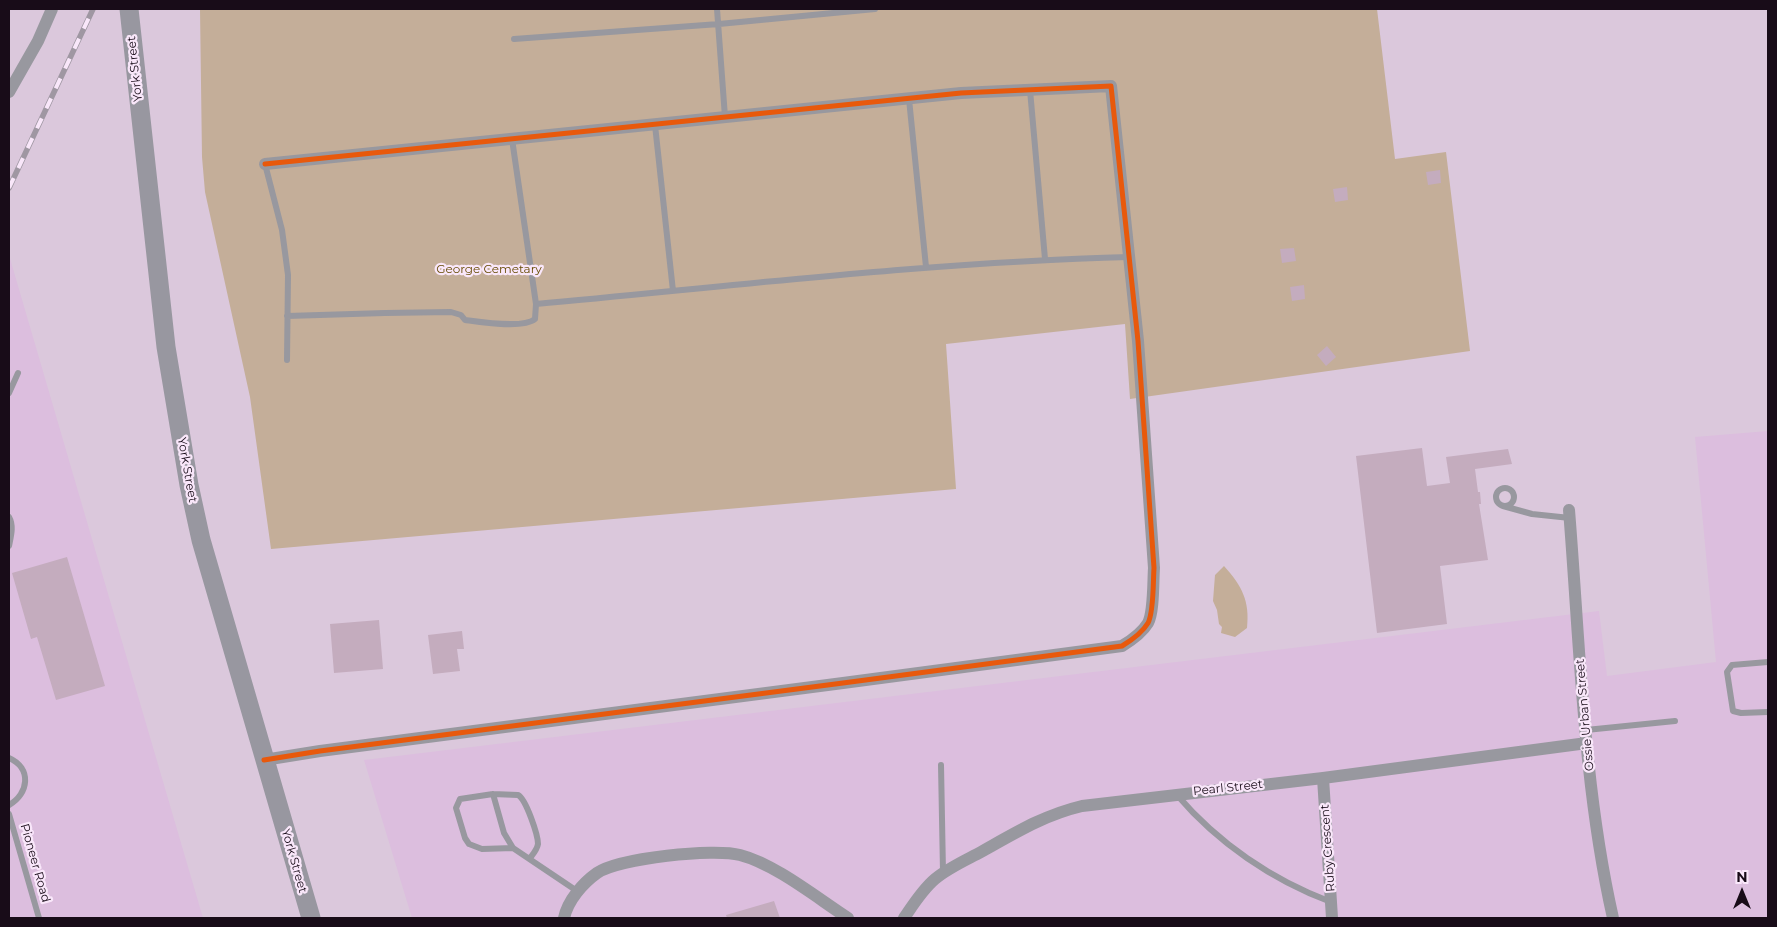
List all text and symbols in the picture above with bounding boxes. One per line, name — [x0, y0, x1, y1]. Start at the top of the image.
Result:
street label: York Street — [124, 36, 146, 102]
park label: George Cemetary — [436, 262, 542, 276]
street label: York Street — [174, 436, 200, 504]
street label: Ossie Urban Street — [1573, 658, 1597, 772]
street label: Pearl Street — [1192, 777, 1264, 799]
street label: Ruby Crescent — [1318, 804, 1338, 892]
street label: Pioneer Road — [17, 822, 53, 904]
street label: York Street — [278, 827, 310, 895]
north arrow — [1717, 867, 1767, 917]
text: N — [1736, 868, 1748, 886]

